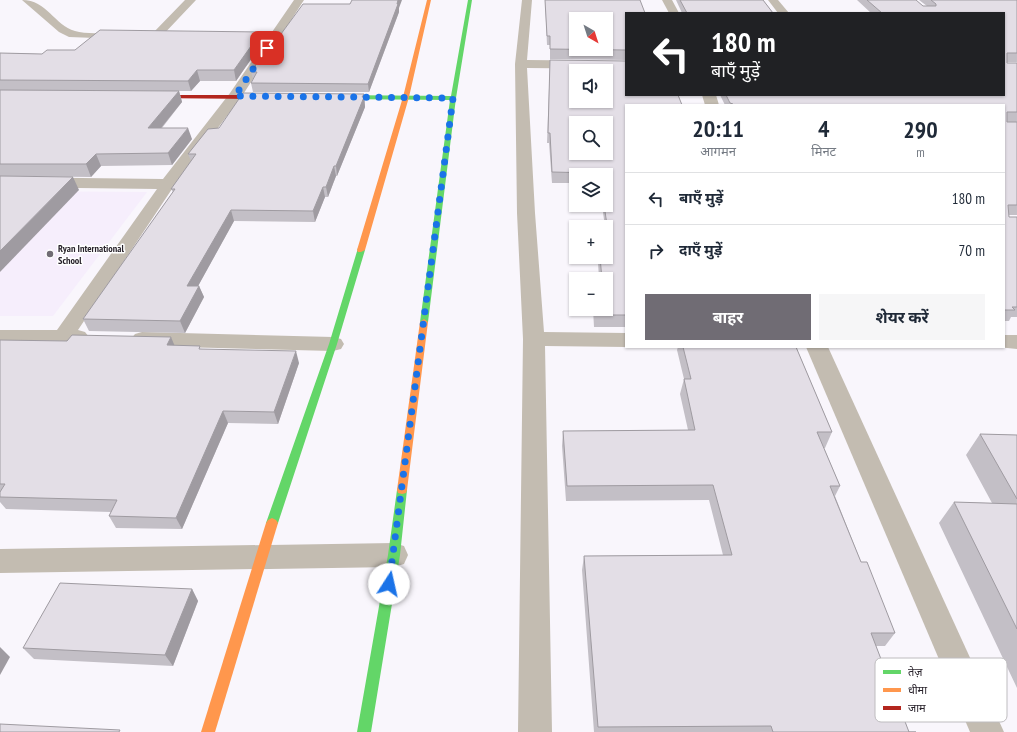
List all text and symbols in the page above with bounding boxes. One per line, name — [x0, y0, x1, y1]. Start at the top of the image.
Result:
north arrow — [569, 12, 613, 56]
map controls — [569, 12, 613, 316]
text: 180 m — [711, 23, 775, 60]
icon: left — [645, 28, 697, 80]
pin — [250, 31, 284, 65]
icon: arrive — [256, 37, 278, 59]
text: बाएँ मुड़ें — [711, 59, 760, 82]
button: sound — [569, 64, 613, 108]
text: 20:11 — [692, 113, 744, 144]
text: 4 — [818, 113, 829, 144]
text: 290 — [903, 114, 938, 145]
button: search — [569, 116, 613, 160]
text: आगमन — [700, 143, 736, 160]
text: मिनट — [811, 143, 836, 160]
text: m — [916, 144, 925, 161]
button: layers — [569, 168, 613, 212]
icon: left — [645, 188, 667, 210]
text: बाएँ मुड़ें — [679, 188, 723, 207]
text: 180 m — [952, 189, 985, 208]
button: + — [569, 220, 613, 264]
icon: right — [645, 240, 667, 262]
text: दाएँ मुड़ें — [679, 240, 722, 259]
text: 70 m — [959, 241, 985, 260]
place label: Ryan International School — [58, 242, 124, 267]
marker: Ryan International School — [45, 249, 55, 259]
button: − — [569, 272, 613, 316]
button: बाहर — [645, 294, 811, 340]
button: शेयर करें — [819, 294, 985, 340]
position arrow — [368, 563, 410, 605]
legend — [875, 658, 1007, 722]
text: तेज़ — [908, 665, 923, 679]
text: धीमा — [908, 683, 927, 697]
text: जाम — [908, 701, 926, 715]

